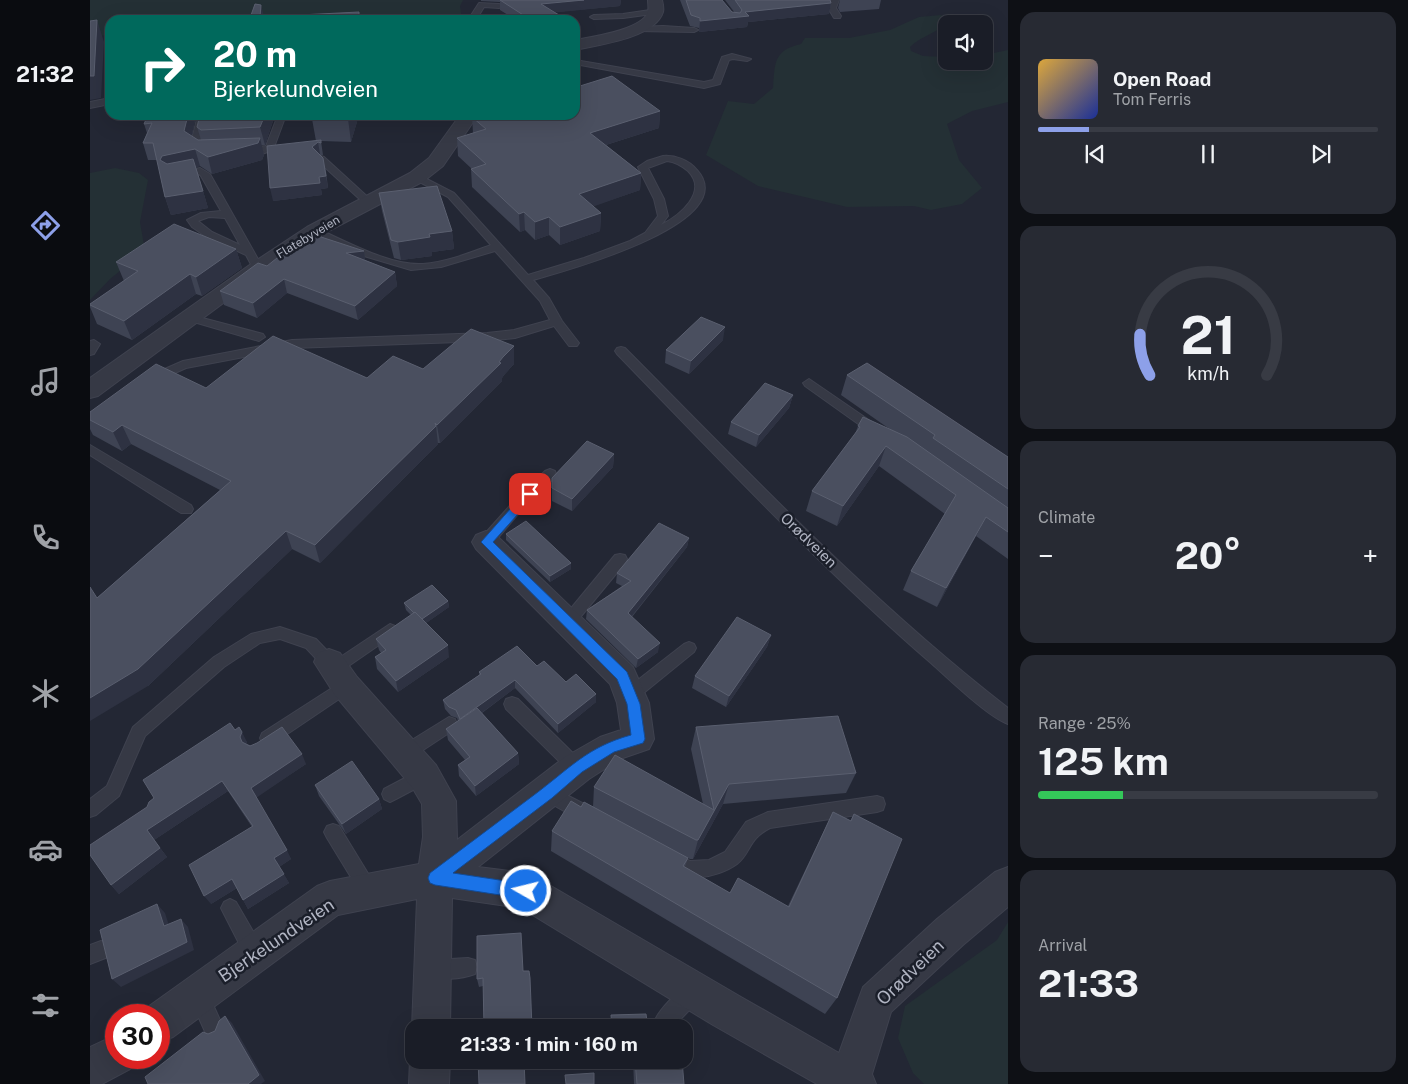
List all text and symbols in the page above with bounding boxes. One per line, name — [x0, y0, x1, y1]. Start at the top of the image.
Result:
map controls — [938, 15, 993, 70]
button: sound — [938, 15, 993, 70]
text: 20 m — [213, 34, 297, 75]
icon: right — [130, 35, 195, 100]
text: 21:32 — [16, 61, 74, 87]
text: Open Road — [1113, 68, 1211, 90]
text: Bjerkelundveien — [213, 76, 378, 102]
text: Tom Ferris — [1113, 90, 1191, 109]
icon: previous — [1081, 140, 1109, 168]
icon: pause — [1194, 140, 1222, 168]
icon: next — [1307, 140, 1335, 168]
icon: directions — [28, 208, 63, 243]
street label: Flatebyveien — [274, 213, 342, 261]
text: 21 — [1180, 305, 1236, 366]
text: km/h — [1187, 363, 1229, 384]
icon: music — [28, 364, 63, 399]
pin — [509, 473, 551, 515]
icon: arrive — [516, 480, 544, 508]
text: Climate — [1038, 508, 1095, 527]
street label: Orødveien — [777, 509, 841, 571]
icon: phone — [28, 520, 63, 555]
text: 20° — [1175, 533, 1241, 578]
text: − — [1038, 539, 1054, 572]
text: + — [1362, 539, 1378, 572]
icon: climate — [28, 676, 63, 711]
text: Range · 25% — [1038, 714, 1131, 733]
text: 125 km — [1038, 739, 1169, 784]
icon: car — [28, 832, 63, 867]
position arrow — [499, 864, 551, 916]
street label: Bjerkelundveien — [214, 894, 338, 986]
street label: Orødveien — [872, 935, 948, 1009]
text: Arrival — [1038, 936, 1087, 955]
text: 21:33 — [1038, 961, 1139, 1006]
icon: filters — [28, 988, 63, 1023]
speed limit sign: 30 — [105, 1004, 170, 1069]
text: 21:33 · 1 min · 160 m — [460, 1033, 638, 1055]

